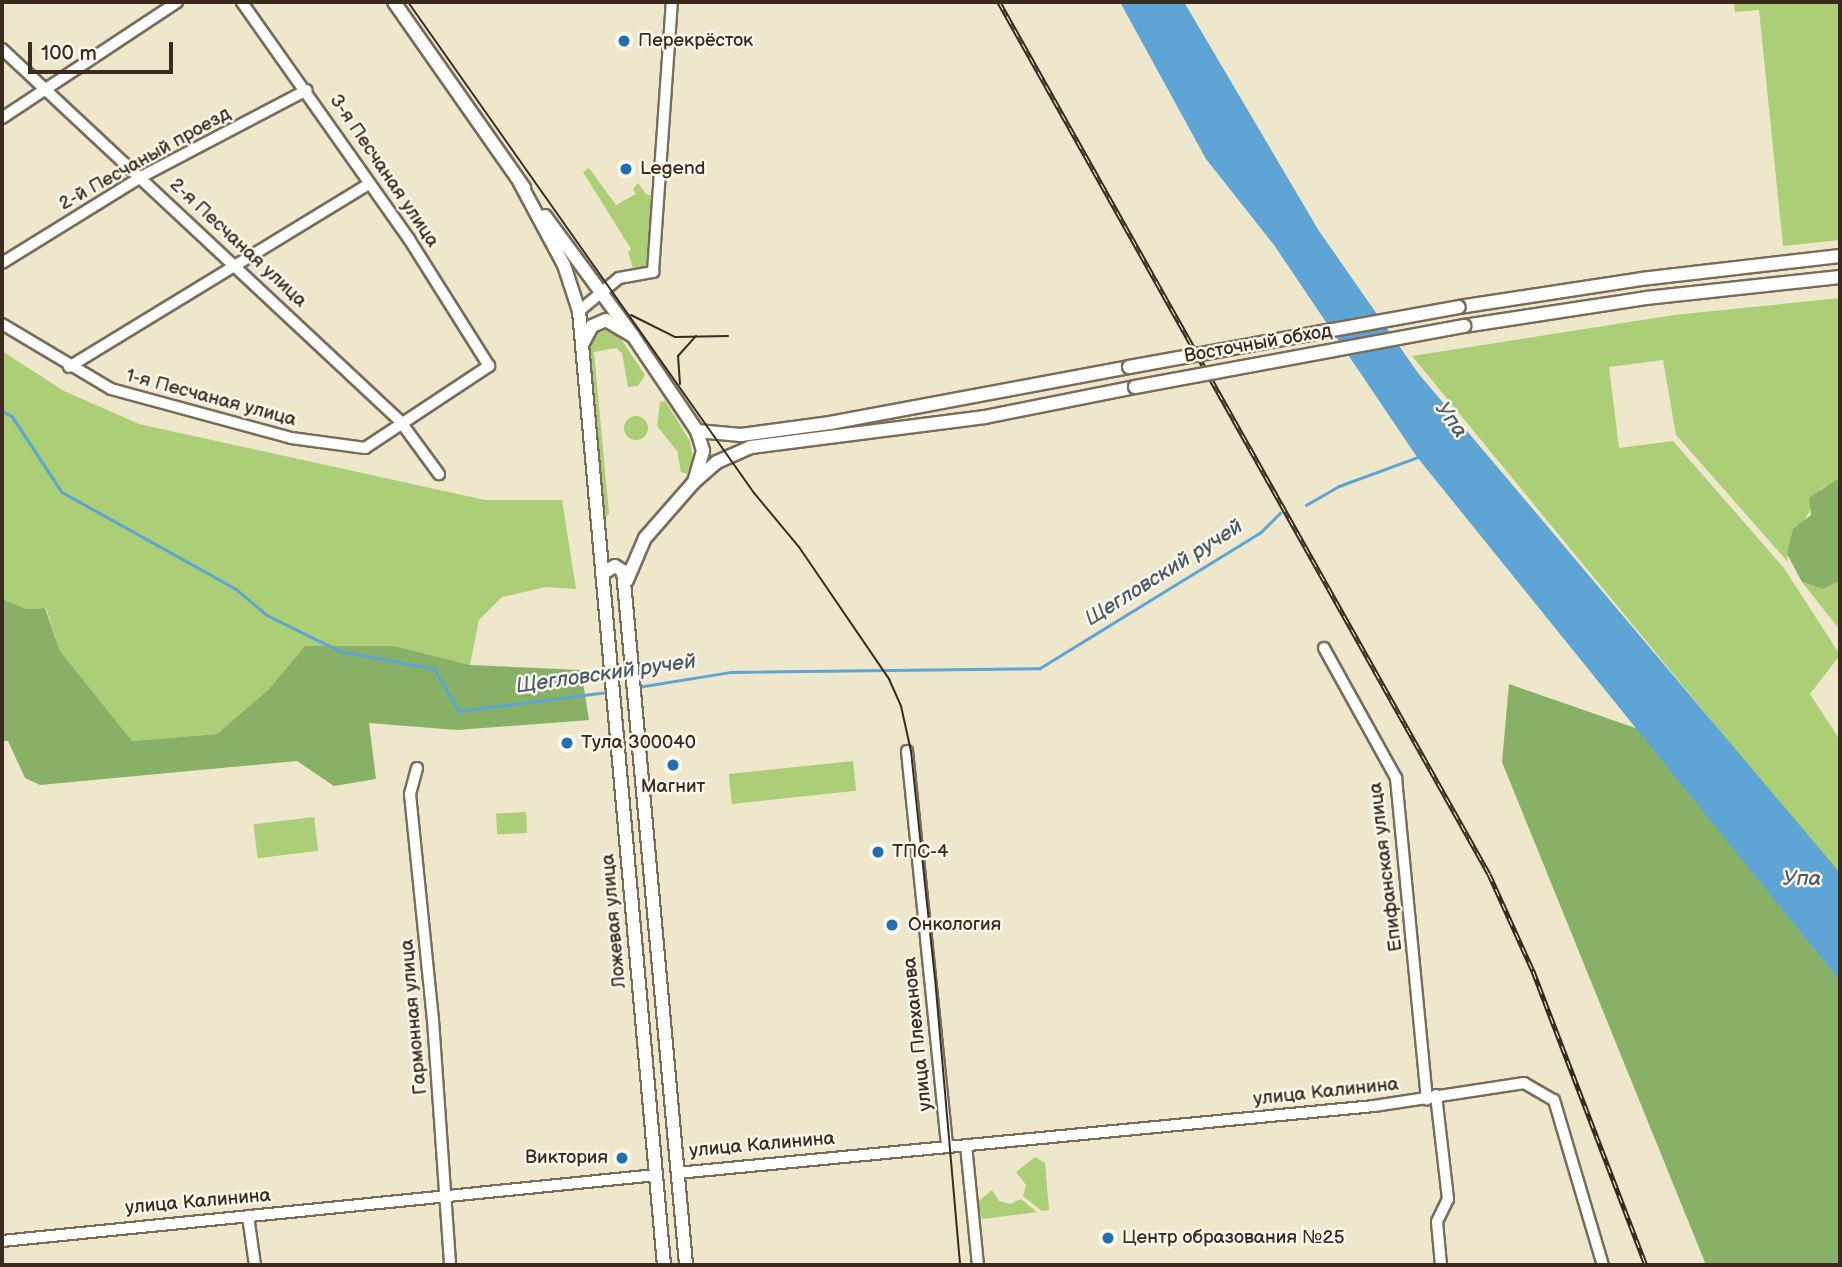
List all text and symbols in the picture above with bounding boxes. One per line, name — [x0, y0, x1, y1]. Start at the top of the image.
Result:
scale bar — [32, 28, 177, 72]
place label: Перекрёсток — [638, 30, 753, 52]
marker: Перекрёсток — [616, 33, 632, 49]
text: 100 m — [41, 41, 97, 66]
street label: 3-я Песчаная улица — [324, 90, 444, 252]
street label: 2-й Песчаный проезд — [55, 102, 235, 216]
place label: Legend — [640, 158, 705, 180]
marker: Legend — [618, 161, 634, 177]
street label: 2-я Песчаная улица — [165, 174, 311, 312]
street label: Восточный обход — [1182, 320, 1334, 368]
street label: 1-я Песчаная улица — [123, 364, 299, 432]
water label: Упа — [1430, 397, 1472, 443]
water label: Щегловский ручей — [1080, 514, 1248, 632]
water label: Щегловский ручей — [514, 649, 698, 699]
place label: Тула 300040 — [581, 732, 696, 754]
marker: Тула 300040 — [559, 735, 575, 751]
marker: Магнит — [665, 757, 681, 773]
place label: Магнит — [641, 776, 705, 798]
street label: Епифанская улица — [1364, 781, 1408, 953]
place label: ТПС-4 — [892, 841, 949, 863]
marker: ТПС-4 — [870, 844, 886, 860]
street label: Ложевая улица — [597, 853, 631, 989]
water label: Упа — [1783, 866, 1821, 892]
place label: Онкология — [908, 914, 1001, 936]
marker: Онкология — [882, 915, 902, 935]
street label: Гармонная улица — [396, 938, 432, 1096]
street label: улица Плеханова — [899, 956, 937, 1112]
street label: улица Калинина — [1252, 1073, 1400, 1111]
street label: улица Калинина — [688, 1127, 836, 1163]
place label: Виктория — [525, 1147, 608, 1169]
marker: Виктория — [614, 1150, 630, 1166]
street label: улица Калинина — [124, 1184, 272, 1220]
place label: Центр образования №25 — [1122, 1227, 1345, 1249]
marker: Центр образования №25 — [1100, 1230, 1116, 1246]

